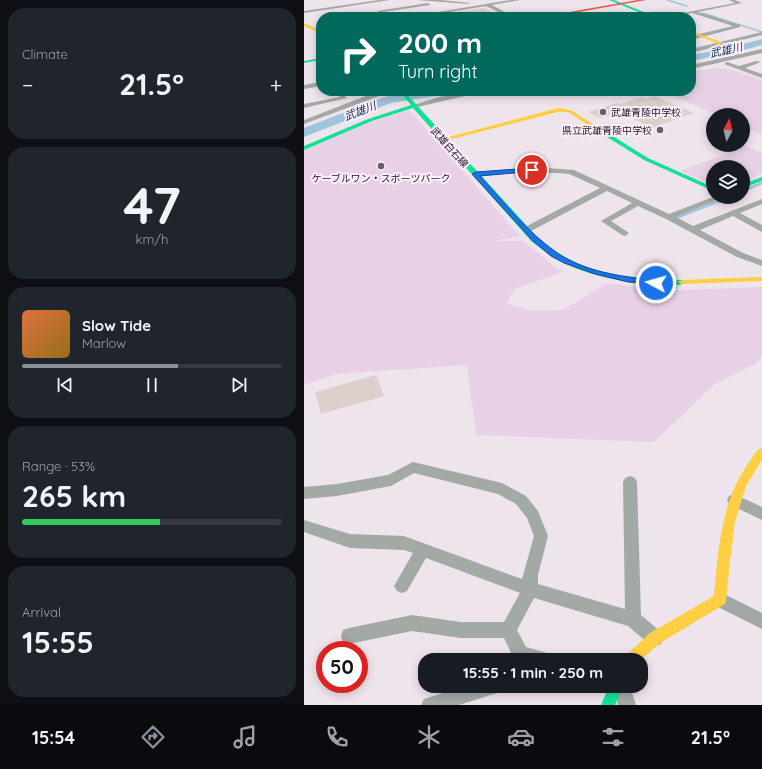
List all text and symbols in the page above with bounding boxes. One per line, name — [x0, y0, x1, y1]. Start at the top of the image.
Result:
text: 200 m — [398, 25, 482, 60]
icon: right — [332, 28, 384, 80]
water label: 武雄川 — [708, 39, 745, 61]
text: Climate — [22, 46, 68, 62]
text: Turn right — [398, 60, 478, 83]
text: 21.5° — [119, 65, 184, 103]
text: − — [22, 71, 33, 99]
text: + — [270, 71, 282, 99]
water label: 武雄川 — [342, 98, 379, 123]
place label: 武雄青陵中学校 — [611, 106, 681, 119]
marker: 武雄青陵中学校 — [598, 107, 608, 117]
north arrow — [706, 108, 750, 152]
map controls — [706, 108, 750, 204]
street label: 武雄白石線 — [428, 124, 471, 170]
place label: 県立武雄青陵中学校 — [562, 124, 652, 137]
marker: 県立武雄青陵中学校 — [655, 125, 665, 135]
pin — [515, 153, 549, 187]
icon: arrive — [521, 159, 543, 181]
button: layers — [706, 160, 750, 204]
marker: ケーブルワン・スポーツパーク — [376, 161, 386, 171]
text: 47 — [123, 172, 181, 237]
place label: ケーブルワン・スポーツパーク — [311, 172, 451, 185]
text: km/h — [136, 231, 168, 247]
position arrow — [635, 262, 677, 304]
text: Slow Tide — [82, 316, 151, 335]
text: Marlow — [82, 335, 126, 351]
icon: previous — [54, 374, 76, 396]
icon: pause — [141, 374, 163, 396]
icon: next — [228, 374, 250, 396]
text: Range · 53% — [22, 458, 95, 474]
text: 265 km — [22, 477, 126, 515]
text: Arrival — [22, 604, 61, 620]
text: 15:55 — [22, 623, 94, 661]
speed limit sign: 50 — [316, 641, 368, 693]
text: 15:55 · 1 min · 250 m — [463, 663, 603, 682]
icon: directions — [139, 723, 167, 751]
icon: music — [231, 723, 259, 751]
icon: phone — [323, 723, 351, 751]
icon: climate — [415, 723, 443, 751]
icon: car — [507, 723, 535, 751]
icon: filters — [599, 723, 627, 751]
text: 15:54 — [32, 726, 75, 749]
text: 21.5° — [691, 726, 730, 749]

